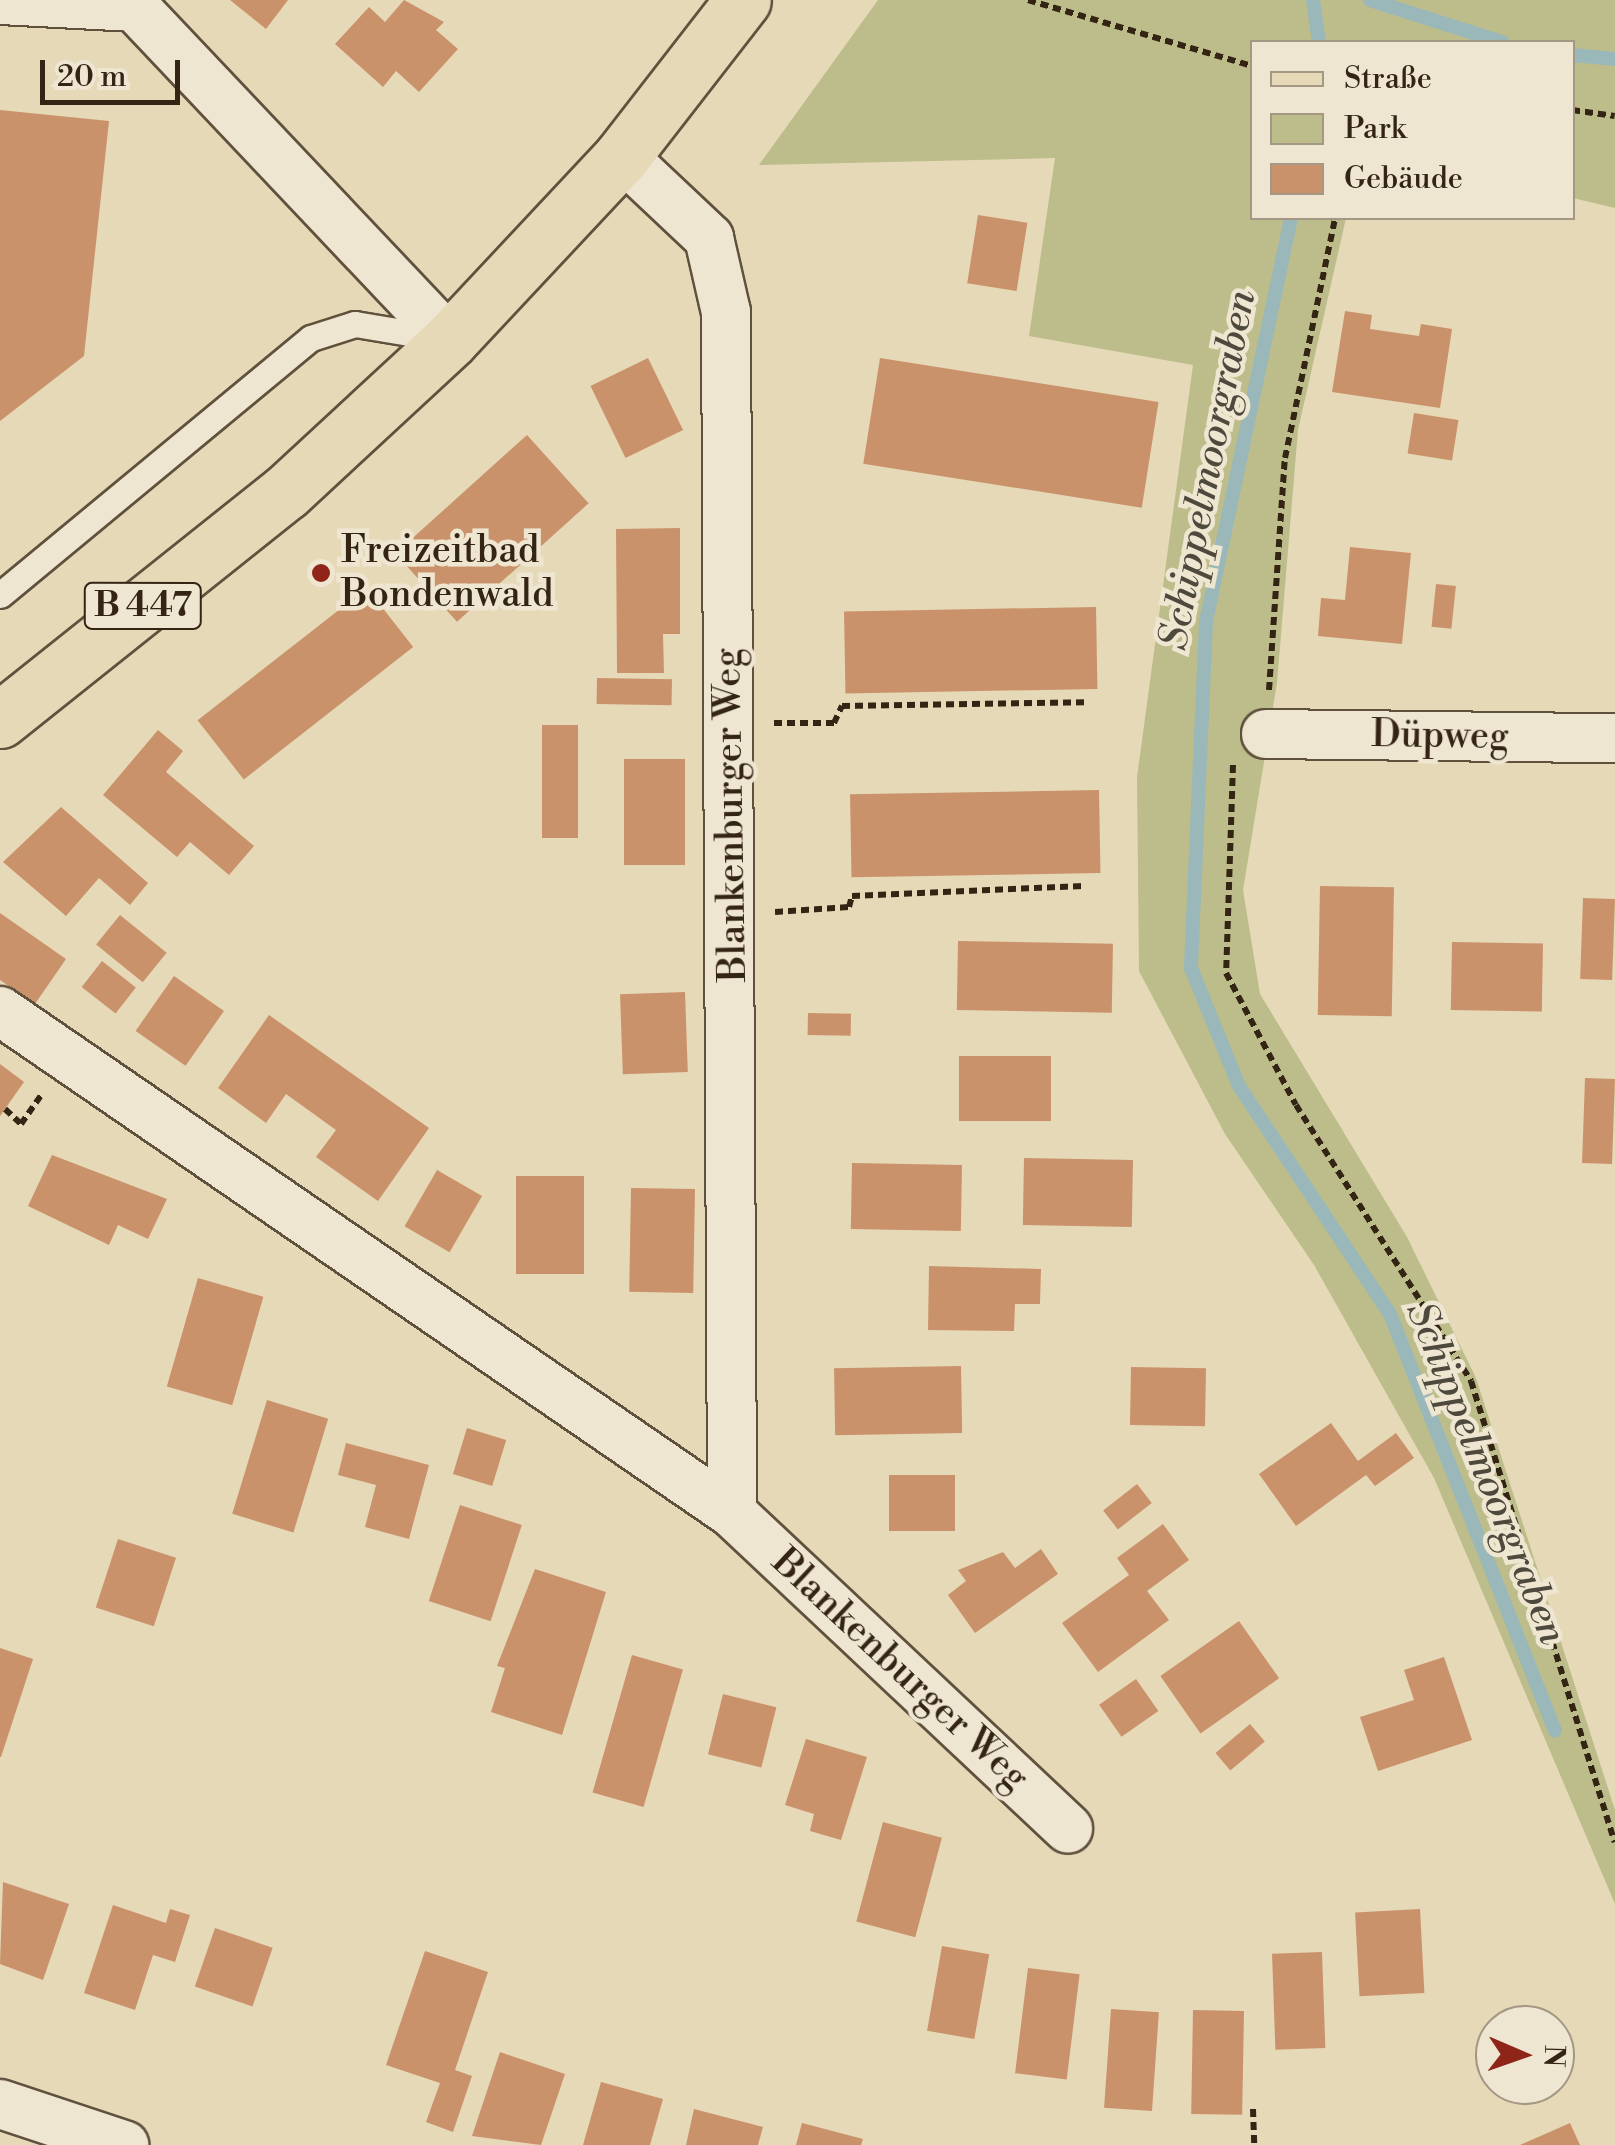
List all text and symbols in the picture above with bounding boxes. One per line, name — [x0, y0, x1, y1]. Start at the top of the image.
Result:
scale bar — [45, 40, 185, 102]
legend — [1250, 40, 1575, 220]
text: 20 m — [57, 58, 126, 96]
text: Straße — [1344, 60, 1432, 98]
text: Park — [1344, 110, 1406, 148]
text: Gebäude — [1344, 160, 1463, 198]
water label: Schippelmoorgraben — [1150, 286, 1266, 654]
place label: Freizeitbad Bondenwald — [341, 528, 554, 618]
marker: Freizeitbad Bondenwald — [310, 562, 332, 584]
road number: B 447 — [83, 576, 203, 636]
street label: Blankenburger Weg — [705, 648, 757, 982]
street label: Düpweg — [1371, 712, 1509, 760]
water label: Schippelmoorgraben — [1395, 1295, 1577, 1651]
street label: Blankenburger Weg — [762, 1539, 1038, 1801]
north arrow — [1475, 2005, 1575, 2105]
text: N — [1536, 2044, 1571, 2068]

